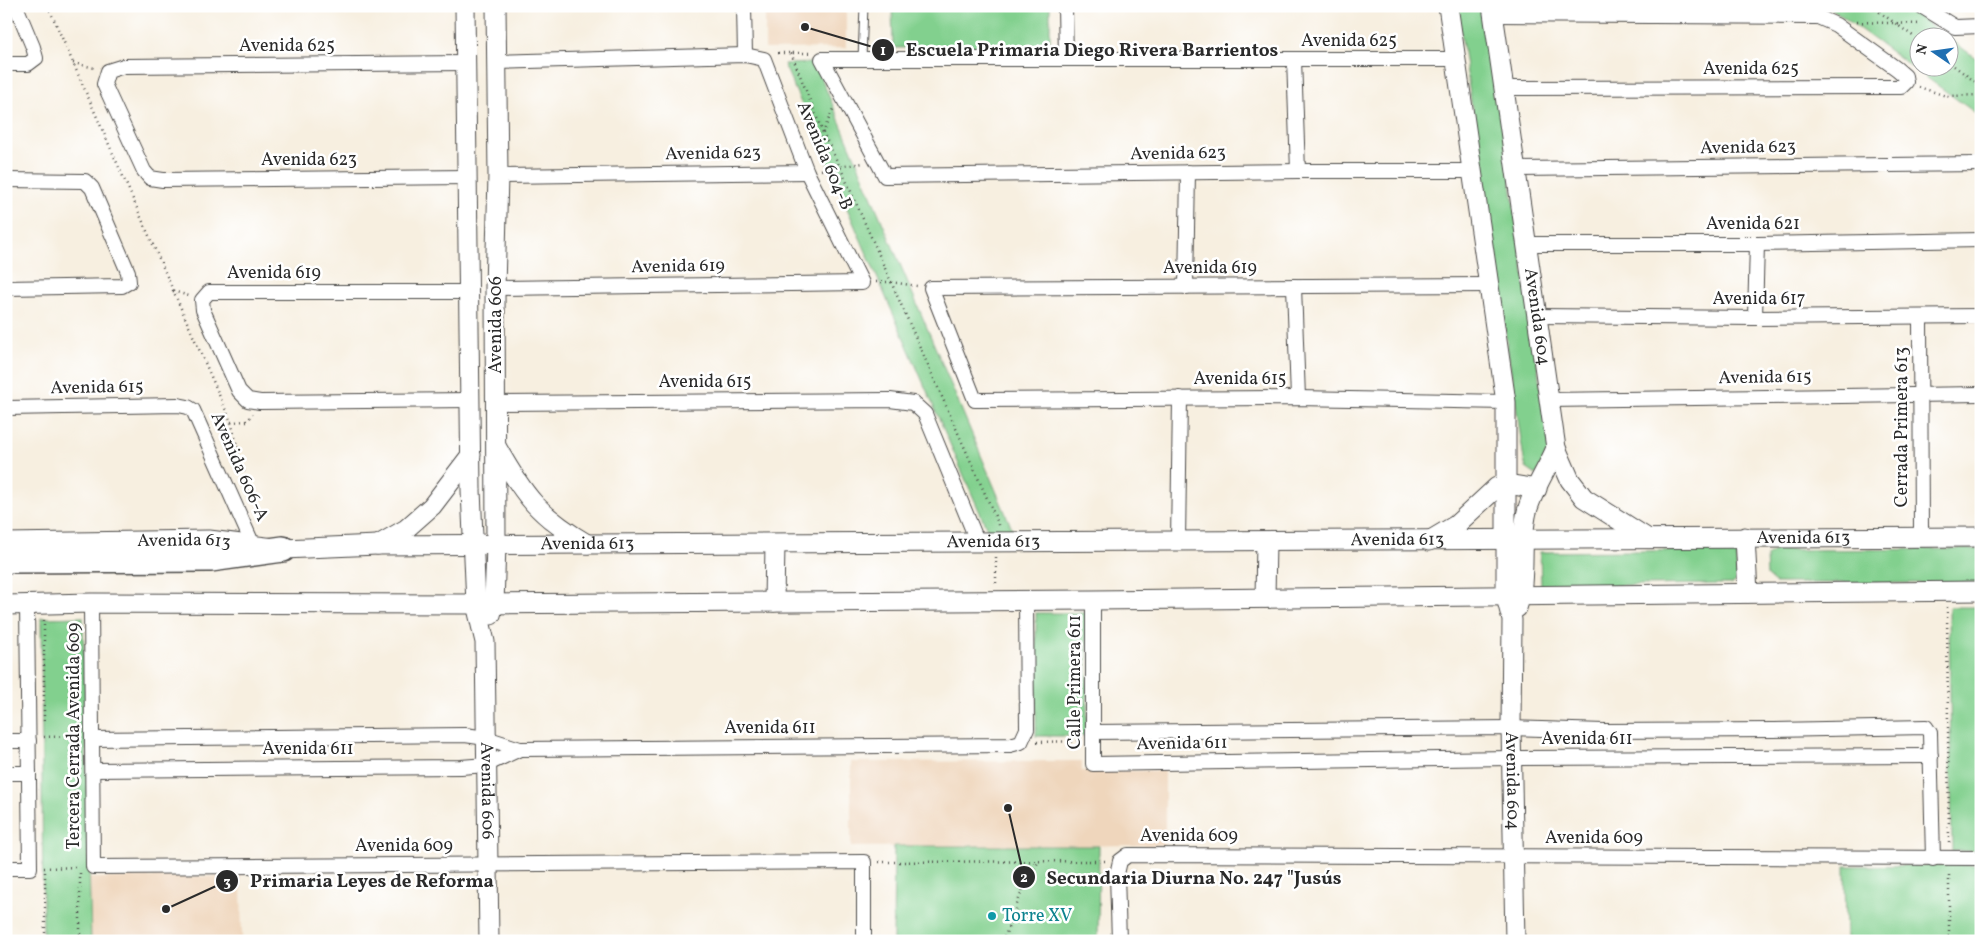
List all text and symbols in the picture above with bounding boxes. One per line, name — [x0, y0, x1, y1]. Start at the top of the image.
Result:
north arrow — [1910, 28, 1960, 78]
street label: Avenida 625 — [1301, 29, 1397, 54]
callout: Escuela Primaria Diego Rivera Barrientos — [871, 33, 1288, 67]
street label: Avenida 625 — [239, 34, 335, 59]
text: Escuela Primaria Diego Rivera Barrientos — [906, 38, 1279, 64]
text: 1 — [880, 41, 886, 62]
text: N — [1912, 42, 1933, 57]
street label: Avenida 625 — [1703, 57, 1799, 82]
street label: Avenida 604-B — [790, 98, 858, 214]
street label: Avenida 623 — [1700, 135, 1796, 161]
street label: Avenida 623 — [665, 141, 761, 167]
street label: Avenida 623 — [1130, 141, 1226, 167]
street label: Avenida 623 — [261, 148, 357, 173]
street label: Avenida 621 — [1706, 212, 1800, 237]
street label: Avenida 619 — [631, 254, 725, 280]
street label: Avenida 619 — [1163, 256, 1257, 281]
street label: Avenida 619 — [227, 261, 321, 286]
street label: Avenida 604 — [1518, 266, 1556, 367]
street label: Avenida 606 — [484, 276, 509, 374]
street label: Avenida 617 — [1712, 287, 1806, 312]
street label: Cerrada Primera 613 — [1890, 347, 1915, 507]
street label: Avenida 615 — [1718, 365, 1812, 391]
street label: Avenida 615 — [1193, 367, 1287, 392]
street label: Avenida 615 — [658, 370, 752, 395]
street label: Avenida 615 — [50, 375, 144, 401]
street label: Avenida 606-A — [204, 408, 274, 526]
street label: Avenida 613 — [1756, 525, 1850, 551]
street label: Avenida 613 — [137, 527, 232, 555]
street label: Avenida 613 — [1350, 527, 1444, 553]
street label: Avenida 613 — [946, 529, 1040, 555]
street label: Avenida 613 — [540, 531, 634, 557]
street label: Calle Primera 611 — [1063, 615, 1088, 749]
street label: Tercera Cerrada Avenida 609 — [62, 623, 87, 849]
street label: Avenida 611 — [724, 716, 816, 741]
street label: Avenida 611 — [1541, 727, 1633, 752]
street label: Avenida 611 — [1136, 731, 1228, 757]
street label: Avenida 604 — [1499, 731, 1525, 831]
street label: Avenida 611 — [262, 737, 354, 762]
street label: Avenida 606 — [474, 742, 500, 840]
street label: Avenida 609 — [1140, 824, 1238, 849]
street label: Avenida 609 — [1545, 826, 1643, 851]
street label: Avenida 609 — [355, 834, 453, 859]
callout: Secundaria Diurna No. 247 "Jusús — [1011, 860, 1351, 894]
callout: Primaria Leyes de Reforma — [215, 864, 504, 898]
text: Secundaria Diurna No. 247 "Jusús — [1046, 866, 1342, 892]
text: 2 — [1020, 868, 1028, 889]
text: Primaria Leyes de Reforma — [250, 869, 494, 895]
text: 3 — [223, 872, 231, 893]
place label: Torre XV — [1002, 904, 1072, 929]
marker: Torre XV — [986, 910, 998, 922]

